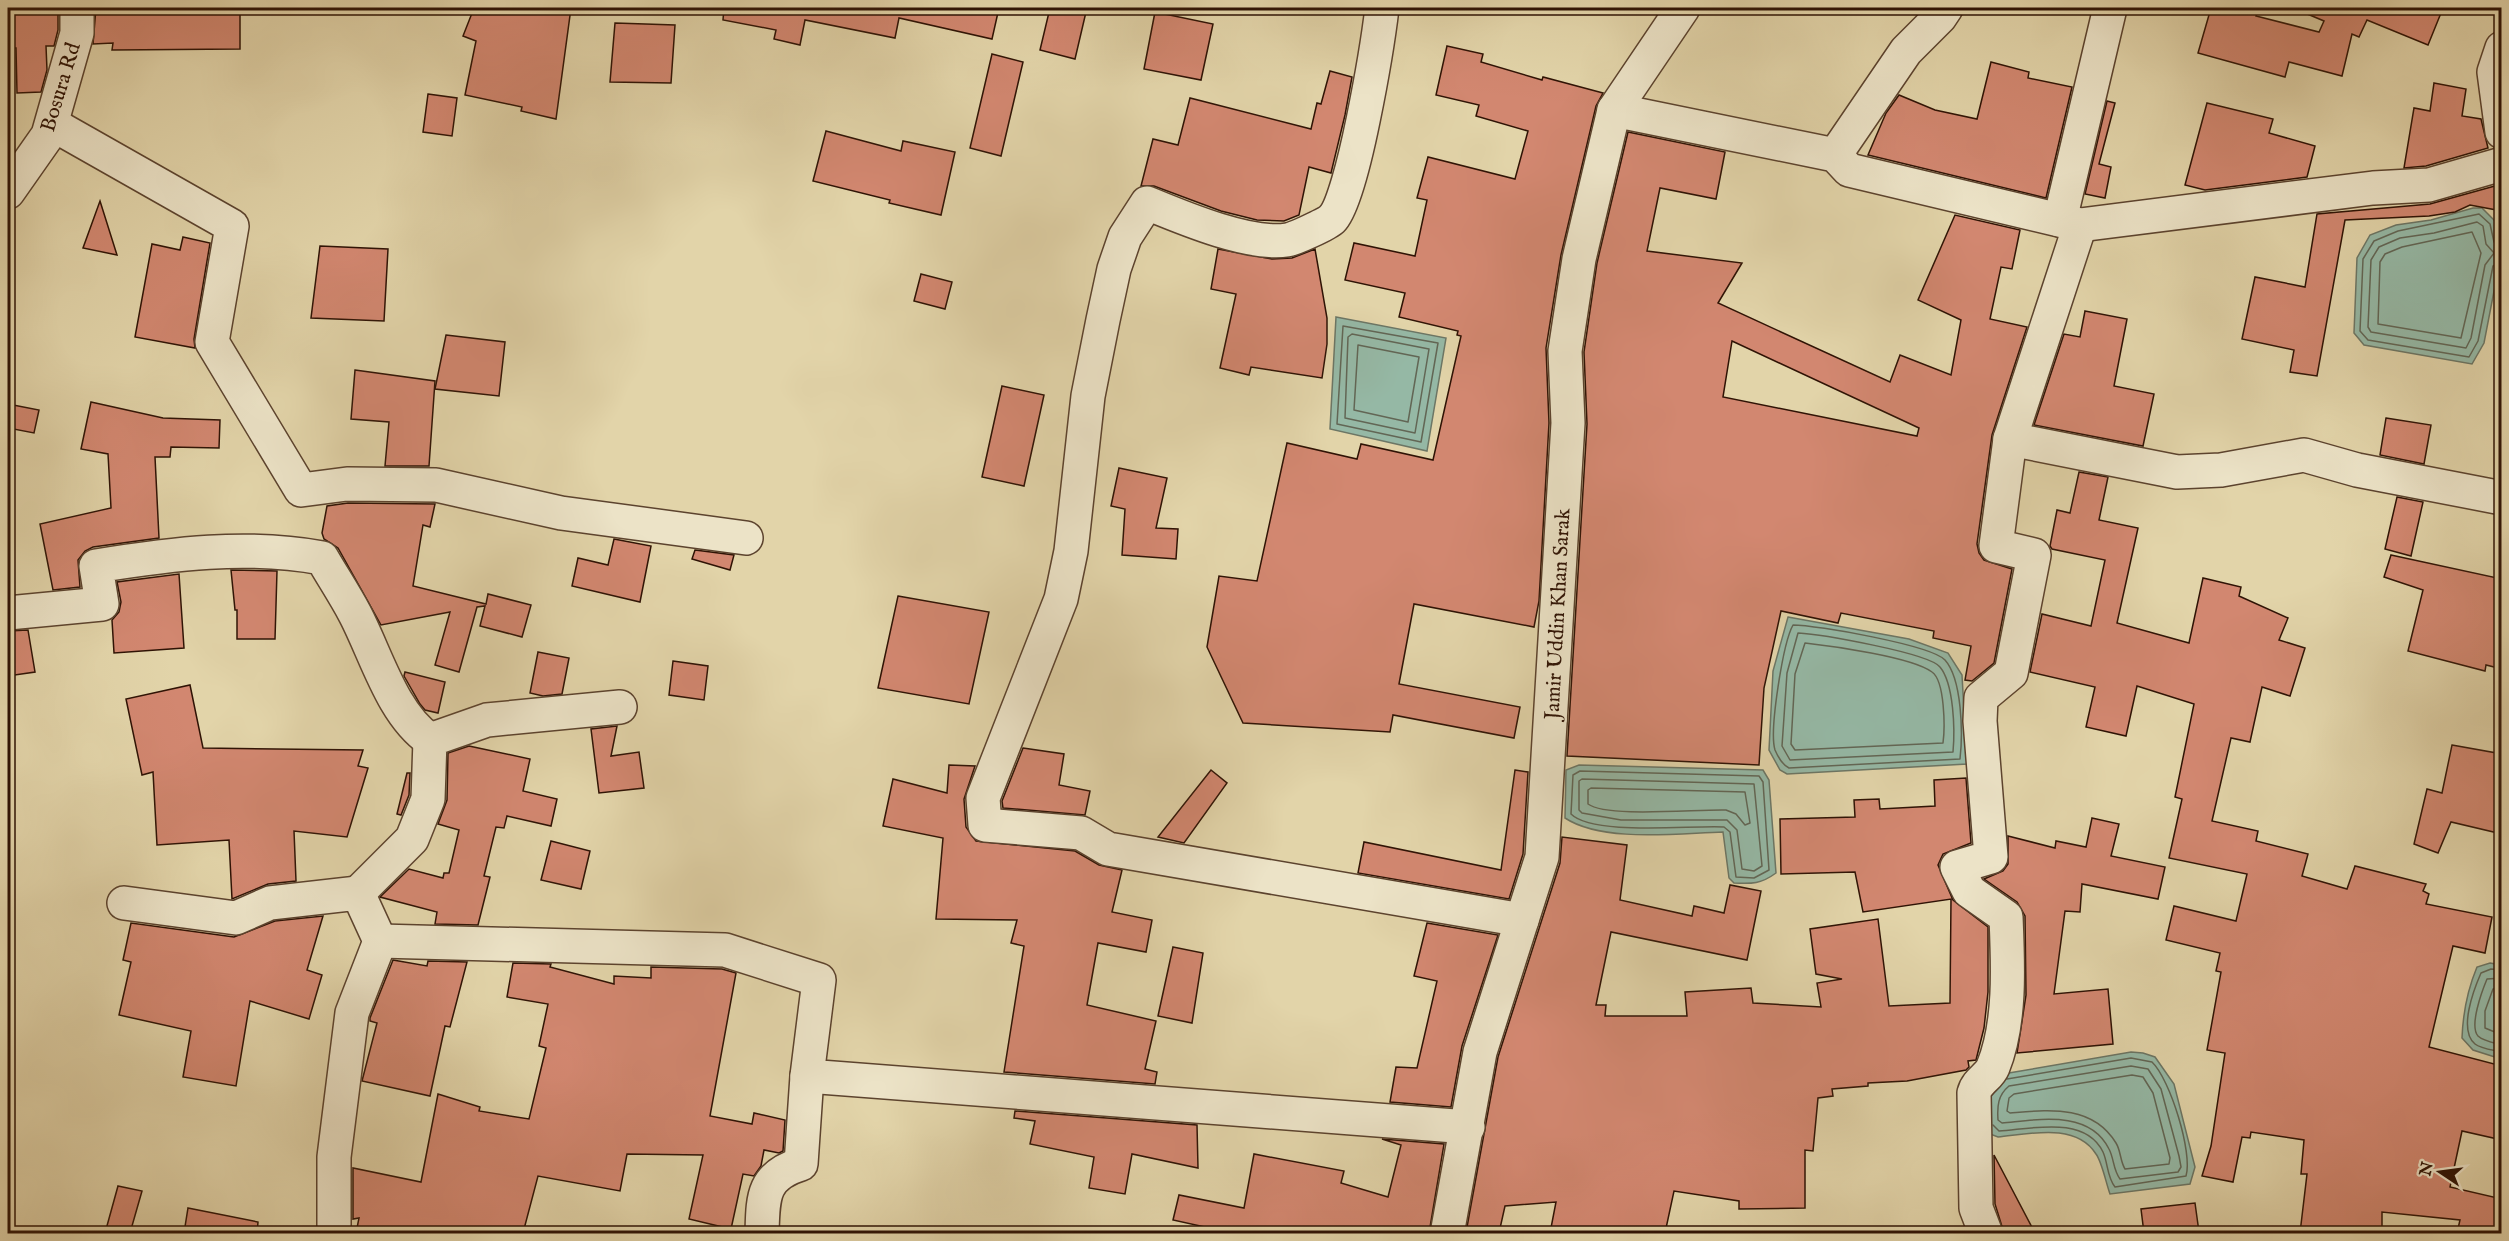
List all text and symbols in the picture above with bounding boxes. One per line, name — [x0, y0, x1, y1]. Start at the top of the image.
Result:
street label: Bosura Rd — [35, 39, 88, 135]
street label: Jamir Uddin Khan Sarak — [1539, 507, 1578, 722]
north arrow — [2410, 1142, 2470, 1202]
text: N — [2416, 1160, 2439, 1179]

